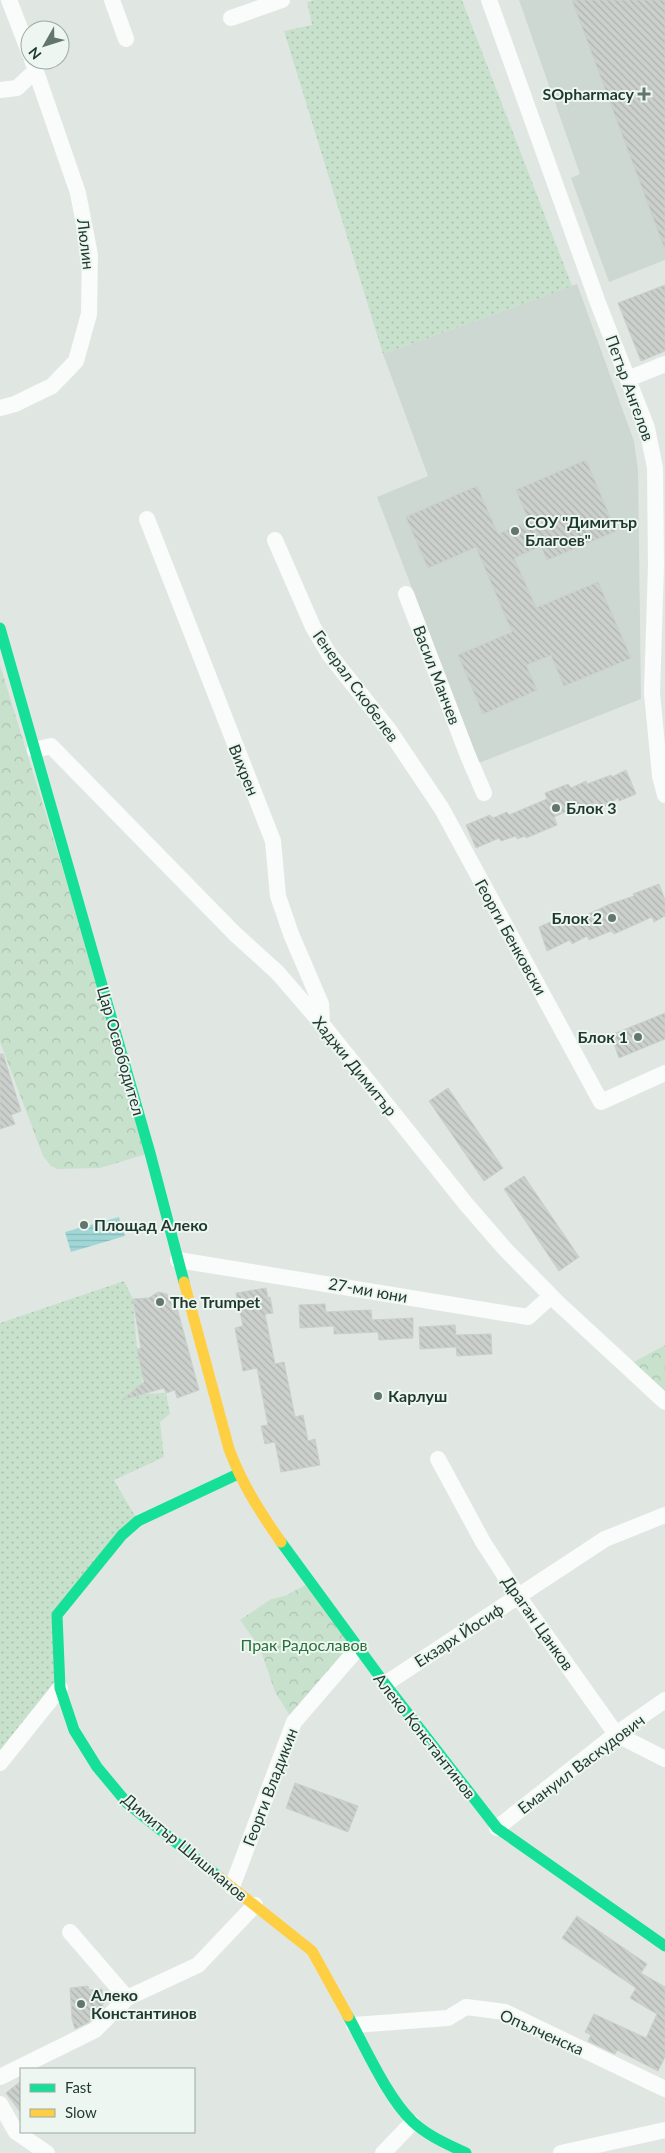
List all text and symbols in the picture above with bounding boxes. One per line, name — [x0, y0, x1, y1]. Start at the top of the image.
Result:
north arrow — [20, 20, 70, 70]
text: N — [25, 44, 45, 63]
place label: SOpharmacy — [543, 84, 635, 103]
marker: SOpharmacy — [638, 88, 650, 100]
street label: Люлин — [74, 216, 99, 271]
street label: Петър Ангелов — [603, 332, 658, 443]
place label: СОУ "Димитър Благоев" — [525, 512, 637, 549]
marker: СОУ "Димитър Благоев" — [509, 525, 521, 537]
street label: Васил Манчев — [410, 623, 465, 727]
street label: Генерал Скобелев — [310, 626, 403, 745]
street label: Вихрен — [226, 741, 263, 798]
place label: Блок 3 — [566, 798, 617, 817]
marker: Блок 3 — [550, 802, 562, 814]
street label: Георги Бенковски — [472, 875, 551, 998]
place label: Блок 2 — [552, 908, 602, 927]
marker: Блок 2 — [606, 912, 618, 924]
street label: Цар Освободител — [94, 984, 149, 1118]
street label: Хаджи Димитър — [309, 1012, 401, 1119]
place label: Блок 1 — [578, 1027, 628, 1046]
marker: Блок 1 — [632, 1031, 644, 1043]
place label: Площад Алеко — [94, 1215, 208, 1234]
marker: Площад Алеко — [78, 1219, 90, 1231]
street label: 27-ми юни — [327, 1273, 409, 1306]
place label: The Trumpet — [170, 1292, 260, 1311]
marker: The Trumpet — [154, 1296, 166, 1308]
place label: Карлуш — [388, 1386, 447, 1405]
marker: Карлуш — [372, 1390, 384, 1402]
street label: Драган Цанков — [499, 1572, 578, 1674]
street label: Екзарх Йосиф — [411, 1599, 507, 1670]
park label: Прак Радославов — [241, 1635, 368, 1654]
street label: Алеко Константинов — [371, 1669, 480, 1802]
street label: Емануил Васкудович — [513, 1710, 648, 1818]
street label: Георги Владикин — [238, 1725, 301, 1849]
street label: Димитър Шишманов — [119, 1789, 252, 1904]
place label: Алеко Константинов — [90, 1985, 197, 2022]
marker: Алеко Константинов — [75, 1998, 87, 2010]
street label: Опълченска — [497, 2005, 587, 2059]
legend — [20, 2068, 195, 2133]
text: Fast — [65, 2078, 92, 2096]
text: Slow — [65, 2103, 97, 2121]

